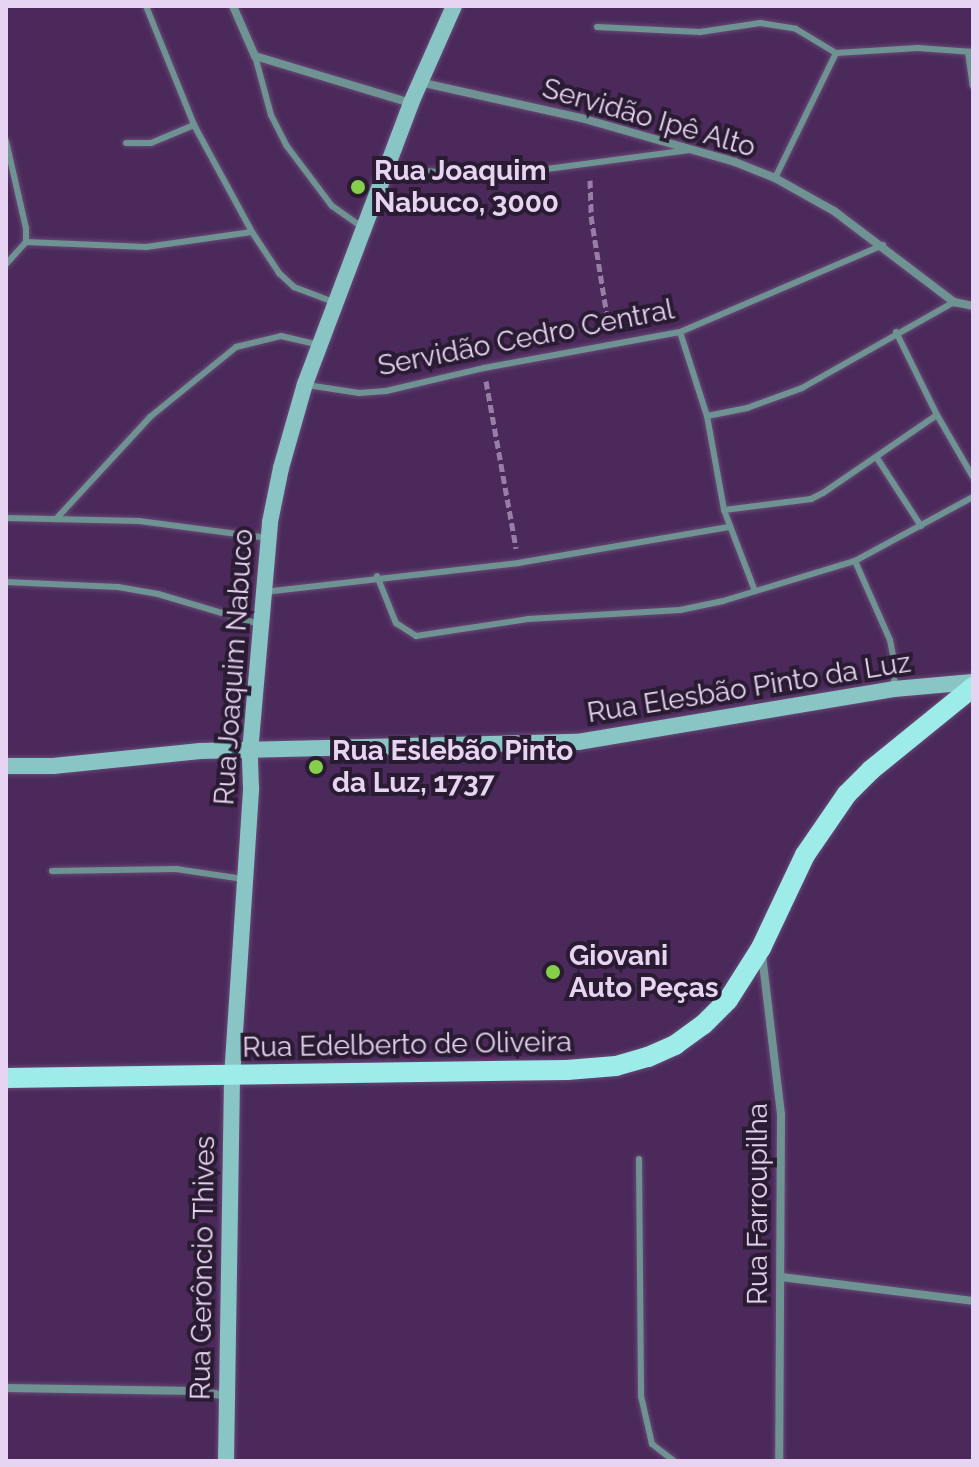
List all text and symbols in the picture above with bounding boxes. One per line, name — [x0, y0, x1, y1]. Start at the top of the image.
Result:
street label: Servidão Ipê Alto — [538, 71, 760, 165]
place label: Rua Joaquim Nabuco, 3000 — [374, 154, 559, 220]
marker: Rua Joaquim Nabuco, 3000 — [349, 178, 367, 196]
street label: Servidão Cedro Central — [375, 293, 677, 383]
street label: Rua Joaquim Nabuco — [208, 527, 260, 807]
street label: Rua Elesbão Pinto da Luz — [585, 646, 913, 730]
place label: Rua Eslebão Pinto da Luz, 1737 — [332, 734, 573, 800]
marker: Rua Eslebão Pinto da Luz, 1737 — [307, 758, 325, 776]
place label: Giovani Auto Peças — [569, 939, 719, 1005]
marker: Giovani Auto Peças — [544, 963, 562, 981]
street label: Rua Edelberto de Oliveira — [242, 1025, 572, 1065]
street label: Rua Farroupilha — [741, 1103, 775, 1305]
street label: Rua Gerôncio Thives — [184, 1135, 222, 1401]

